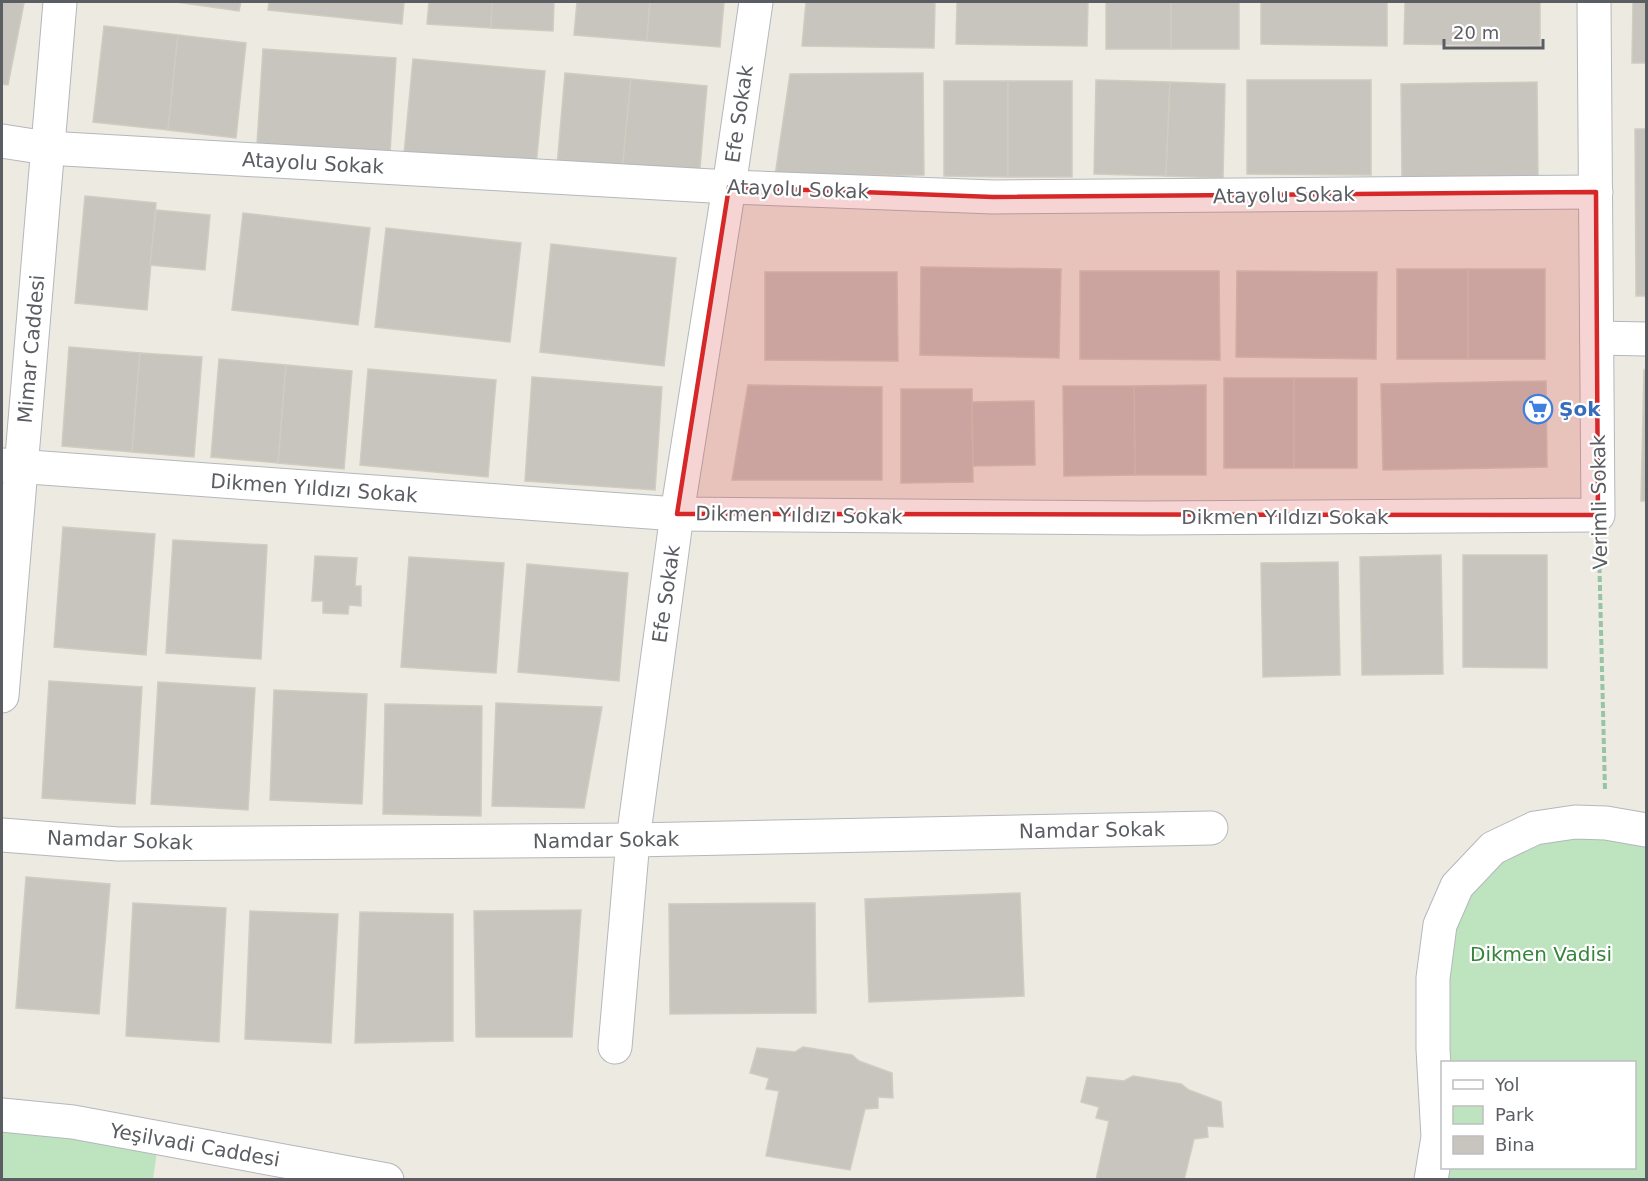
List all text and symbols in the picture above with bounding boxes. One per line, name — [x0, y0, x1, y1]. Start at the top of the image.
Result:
scale bar — [1444, 12, 1543, 50]
text: 20 m — [1453, 22, 1499, 43]
street label: Efe Sokak — [720, 63, 758, 164]
street label: Atayolu Sokak — [241, 147, 385, 179]
street label: Atayolu Sokak — [727, 175, 870, 203]
street label: Atayolu Sokak — [1213, 182, 1356, 208]
street label: Mimar Caddesi — [13, 274, 49, 424]
supermarket icon: Şok — [1522, 393, 1554, 425]
place label: Şok — [1559, 397, 1601, 421]
street label: Verimli Sokak — [1586, 434, 1612, 570]
street label: Dikmen Yıldızı Sokak — [210, 469, 419, 507]
street label: Dikmen Yıldızı Sokak — [695, 501, 903, 529]
street label: Dikmen Yıldızı Sokak — [1181, 505, 1389, 529]
street label: Efe Sokak — [647, 543, 685, 644]
street label: Namdar Sokak — [1019, 817, 1166, 843]
street label: Namdar Sokak — [47, 825, 194, 855]
street label: Namdar Sokak — [533, 827, 680, 853]
park label: Dikmen Vadisi — [1470, 942, 1612, 966]
legend — [1441, 1061, 1636, 1169]
text: Yol — [1494, 1074, 1520, 1095]
text: Park — [1495, 1104, 1534, 1125]
street label: Yeşilvadi Caddesi — [107, 1118, 282, 1172]
text: Bina — [1495, 1134, 1535, 1155]

